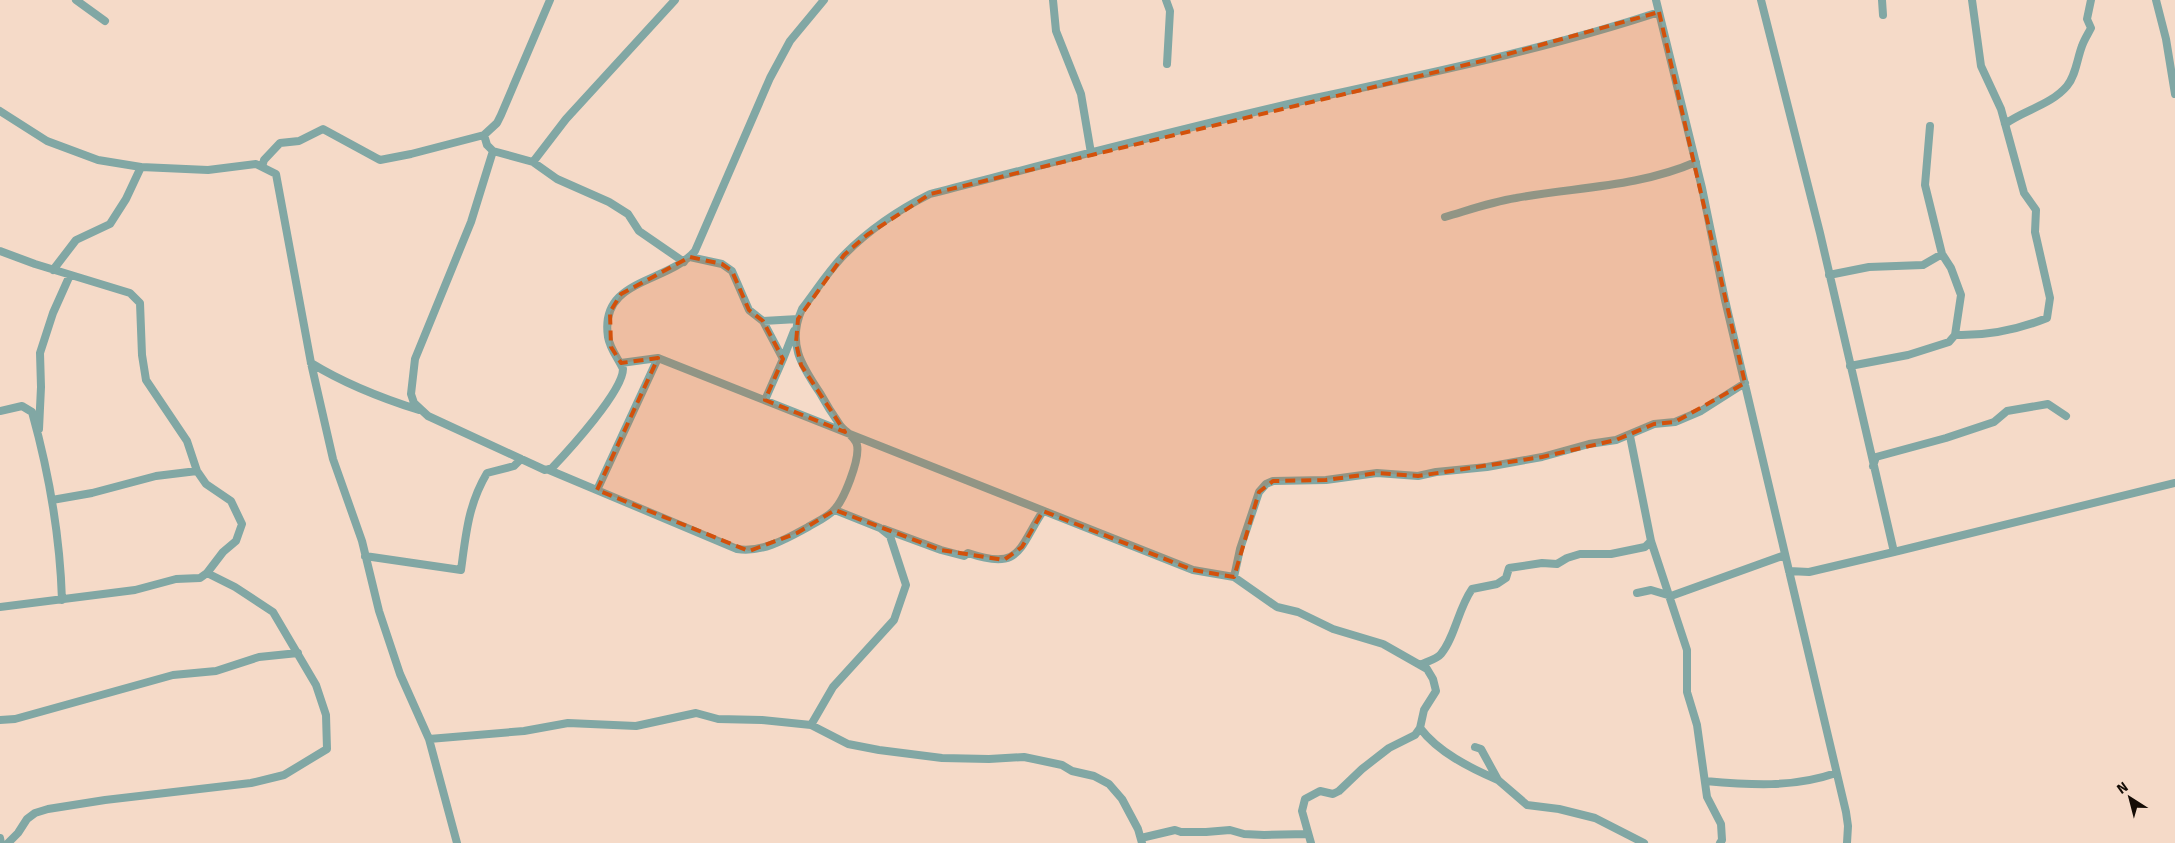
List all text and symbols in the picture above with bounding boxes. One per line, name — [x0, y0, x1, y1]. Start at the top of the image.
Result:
north arrow — [2105, 773, 2155, 823]
text: N — [2114, 778, 2132, 798]

